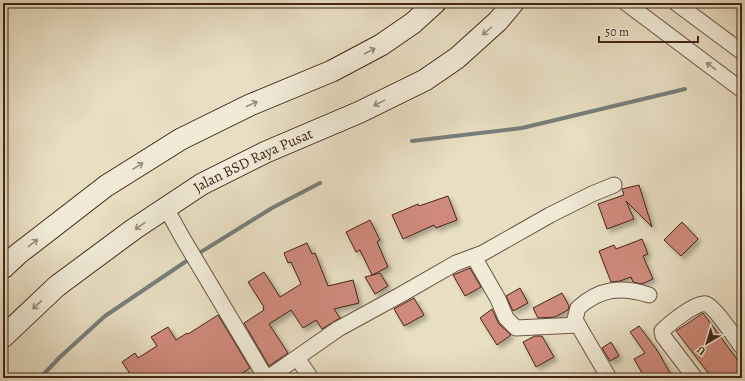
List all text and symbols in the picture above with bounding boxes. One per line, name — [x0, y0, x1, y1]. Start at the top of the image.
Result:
scale bar — [599, 18, 698, 44]
text: 50 m — [605, 24, 629, 40]
one-way arrow — [482, 27, 492, 36]
one-way arrow — [364, 46, 376, 54]
one-way arrow — [705, 62, 716, 70]
one-way arrow — [245, 100, 257, 107]
one-way arrow — [373, 100, 385, 107]
street label: Jalan BSD Raya Pusat — [189, 123, 316, 197]
one-way arrow — [132, 162, 144, 170]
one-way arrow — [134, 222, 145, 230]
one-way arrow — [27, 238, 38, 247]
one-way arrow — [32, 301, 42, 310]
north arrow — [687, 323, 727, 363]
text: U — [693, 342, 709, 359]

